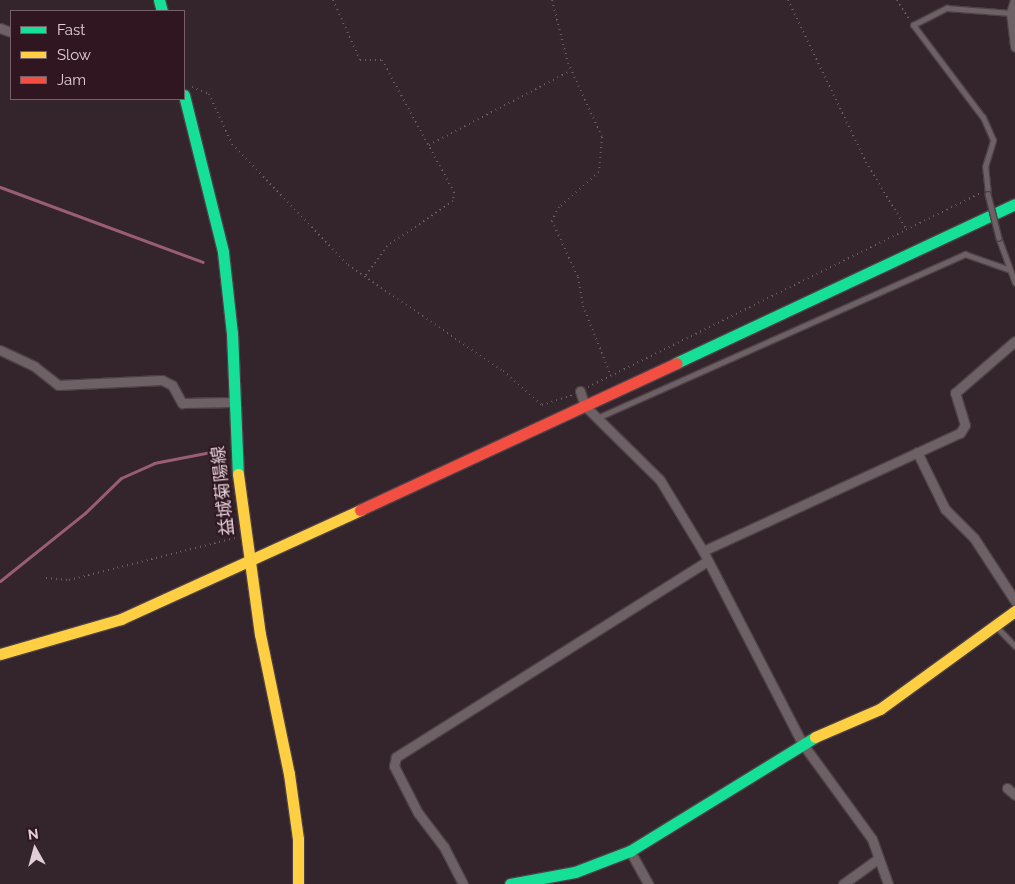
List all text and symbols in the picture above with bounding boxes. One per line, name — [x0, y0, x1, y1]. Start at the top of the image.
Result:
legend — [10, 10, 185, 100]
text: Fast — [57, 21, 85, 39]
text: Slow — [57, 46, 91, 64]
text: Jam — [57, 71, 86, 89]
street label: 益城菊陽線 — [208, 445, 238, 537]
north arrow — [10, 824, 60, 874]
text: N — [27, 826, 39, 843]

